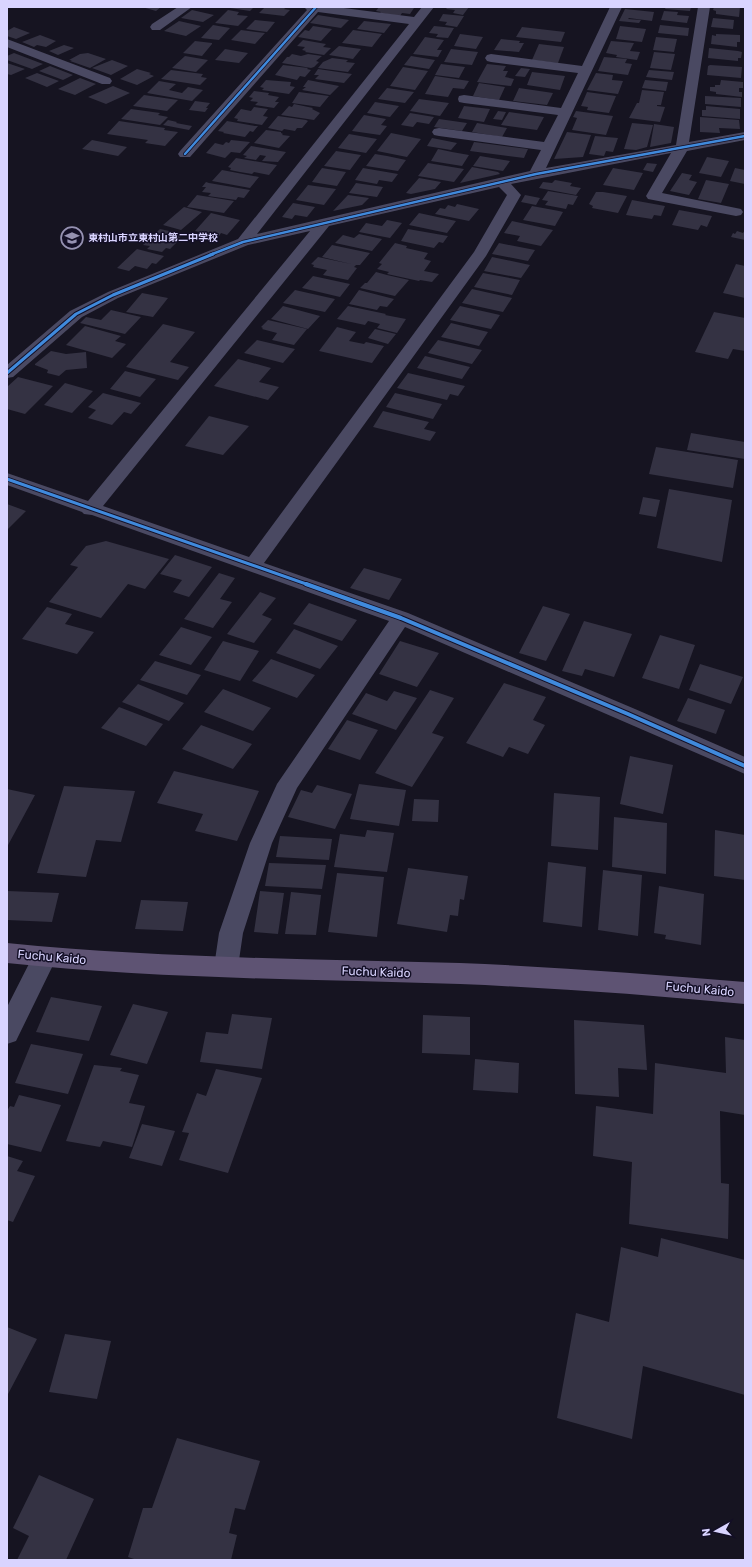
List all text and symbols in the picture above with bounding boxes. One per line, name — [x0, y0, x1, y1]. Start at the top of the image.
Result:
school or university icon: 東村山市立東村山第二中学校 — [59, 225, 85, 251]
place label: 東村山市立東村山第二中学校 — [88, 232, 218, 244]
street label: Fuchu Kaido — [17, 947, 87, 967]
street label: Fuchu Kaido — [341, 964, 411, 980]
street label: Fuchu Kaido — [665, 979, 735, 999]
north arrow — [696, 1511, 736, 1551]
text: N — [700, 1527, 714, 1537]

